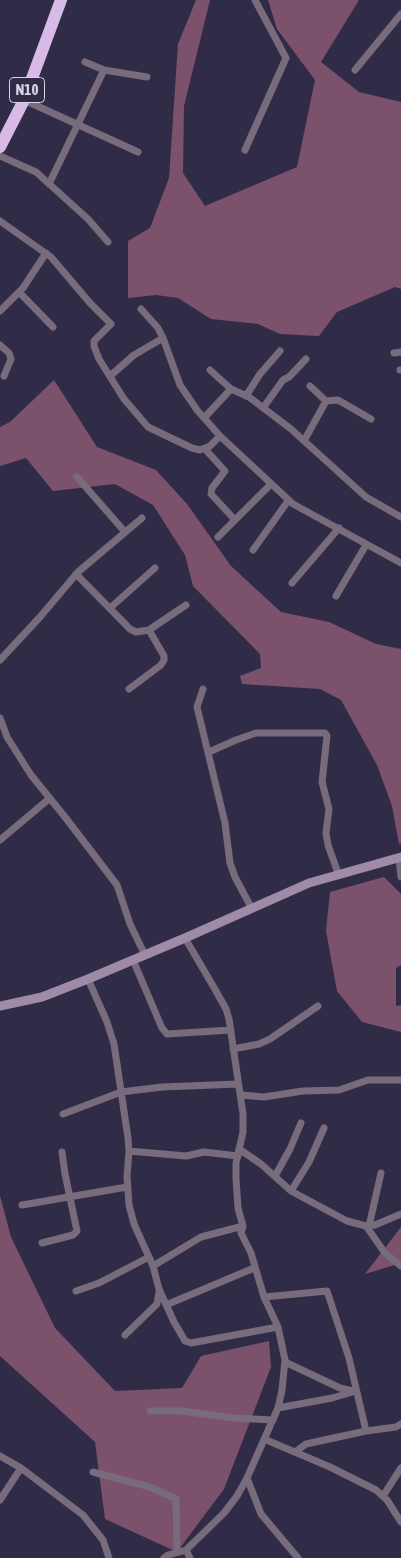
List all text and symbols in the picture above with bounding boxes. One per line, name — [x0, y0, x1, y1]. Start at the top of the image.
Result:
road number: N10 — [10, 78, 44, 102]

